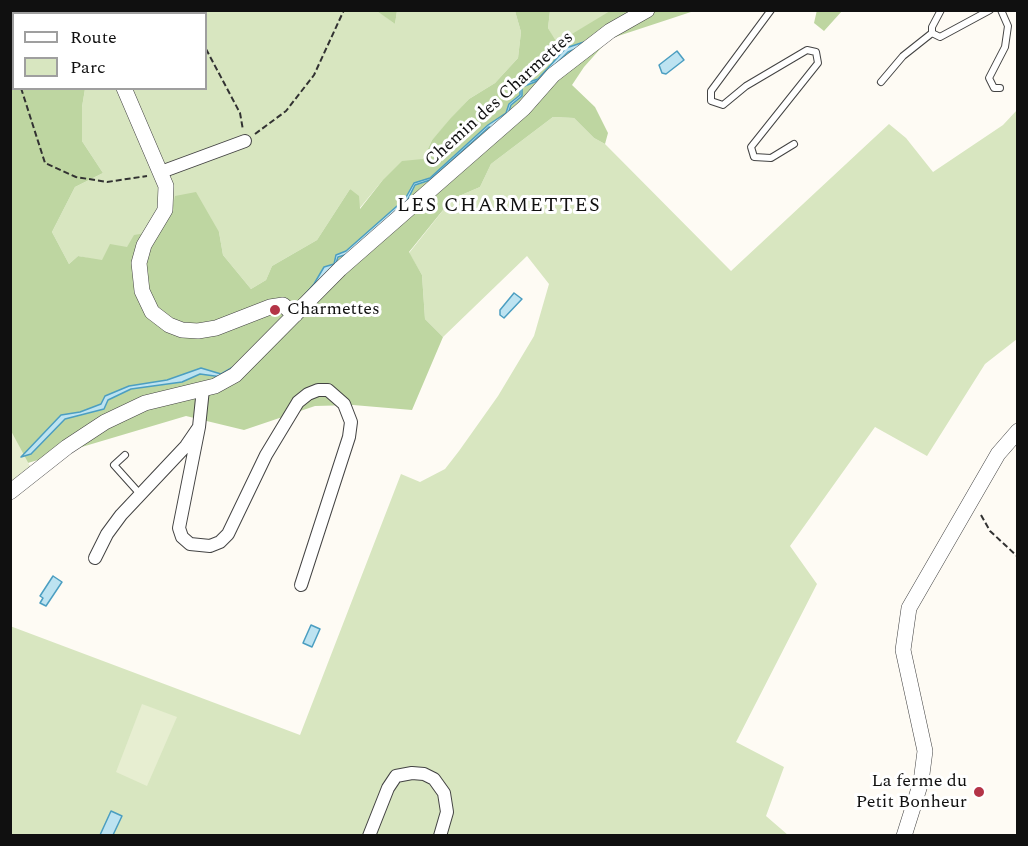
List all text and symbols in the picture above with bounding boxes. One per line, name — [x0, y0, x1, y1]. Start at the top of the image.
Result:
legend — [12, 12, 207, 90]
text: Route — [70, 24, 117, 51]
street label: Chemin des Charmettes — [421, 28, 579, 172]
text: Parc — [70, 54, 106, 81]
district label: LES CHARMETTES — [397, 195, 601, 219]
place label: Charmettes — [287, 299, 380, 321]
marker: Charmettes — [268, 303, 282, 317]
place label: La ferme du Petit Bonheur — [856, 771, 967, 814]
marker: La ferme du Petit Bonheur — [972, 785, 986, 799]

